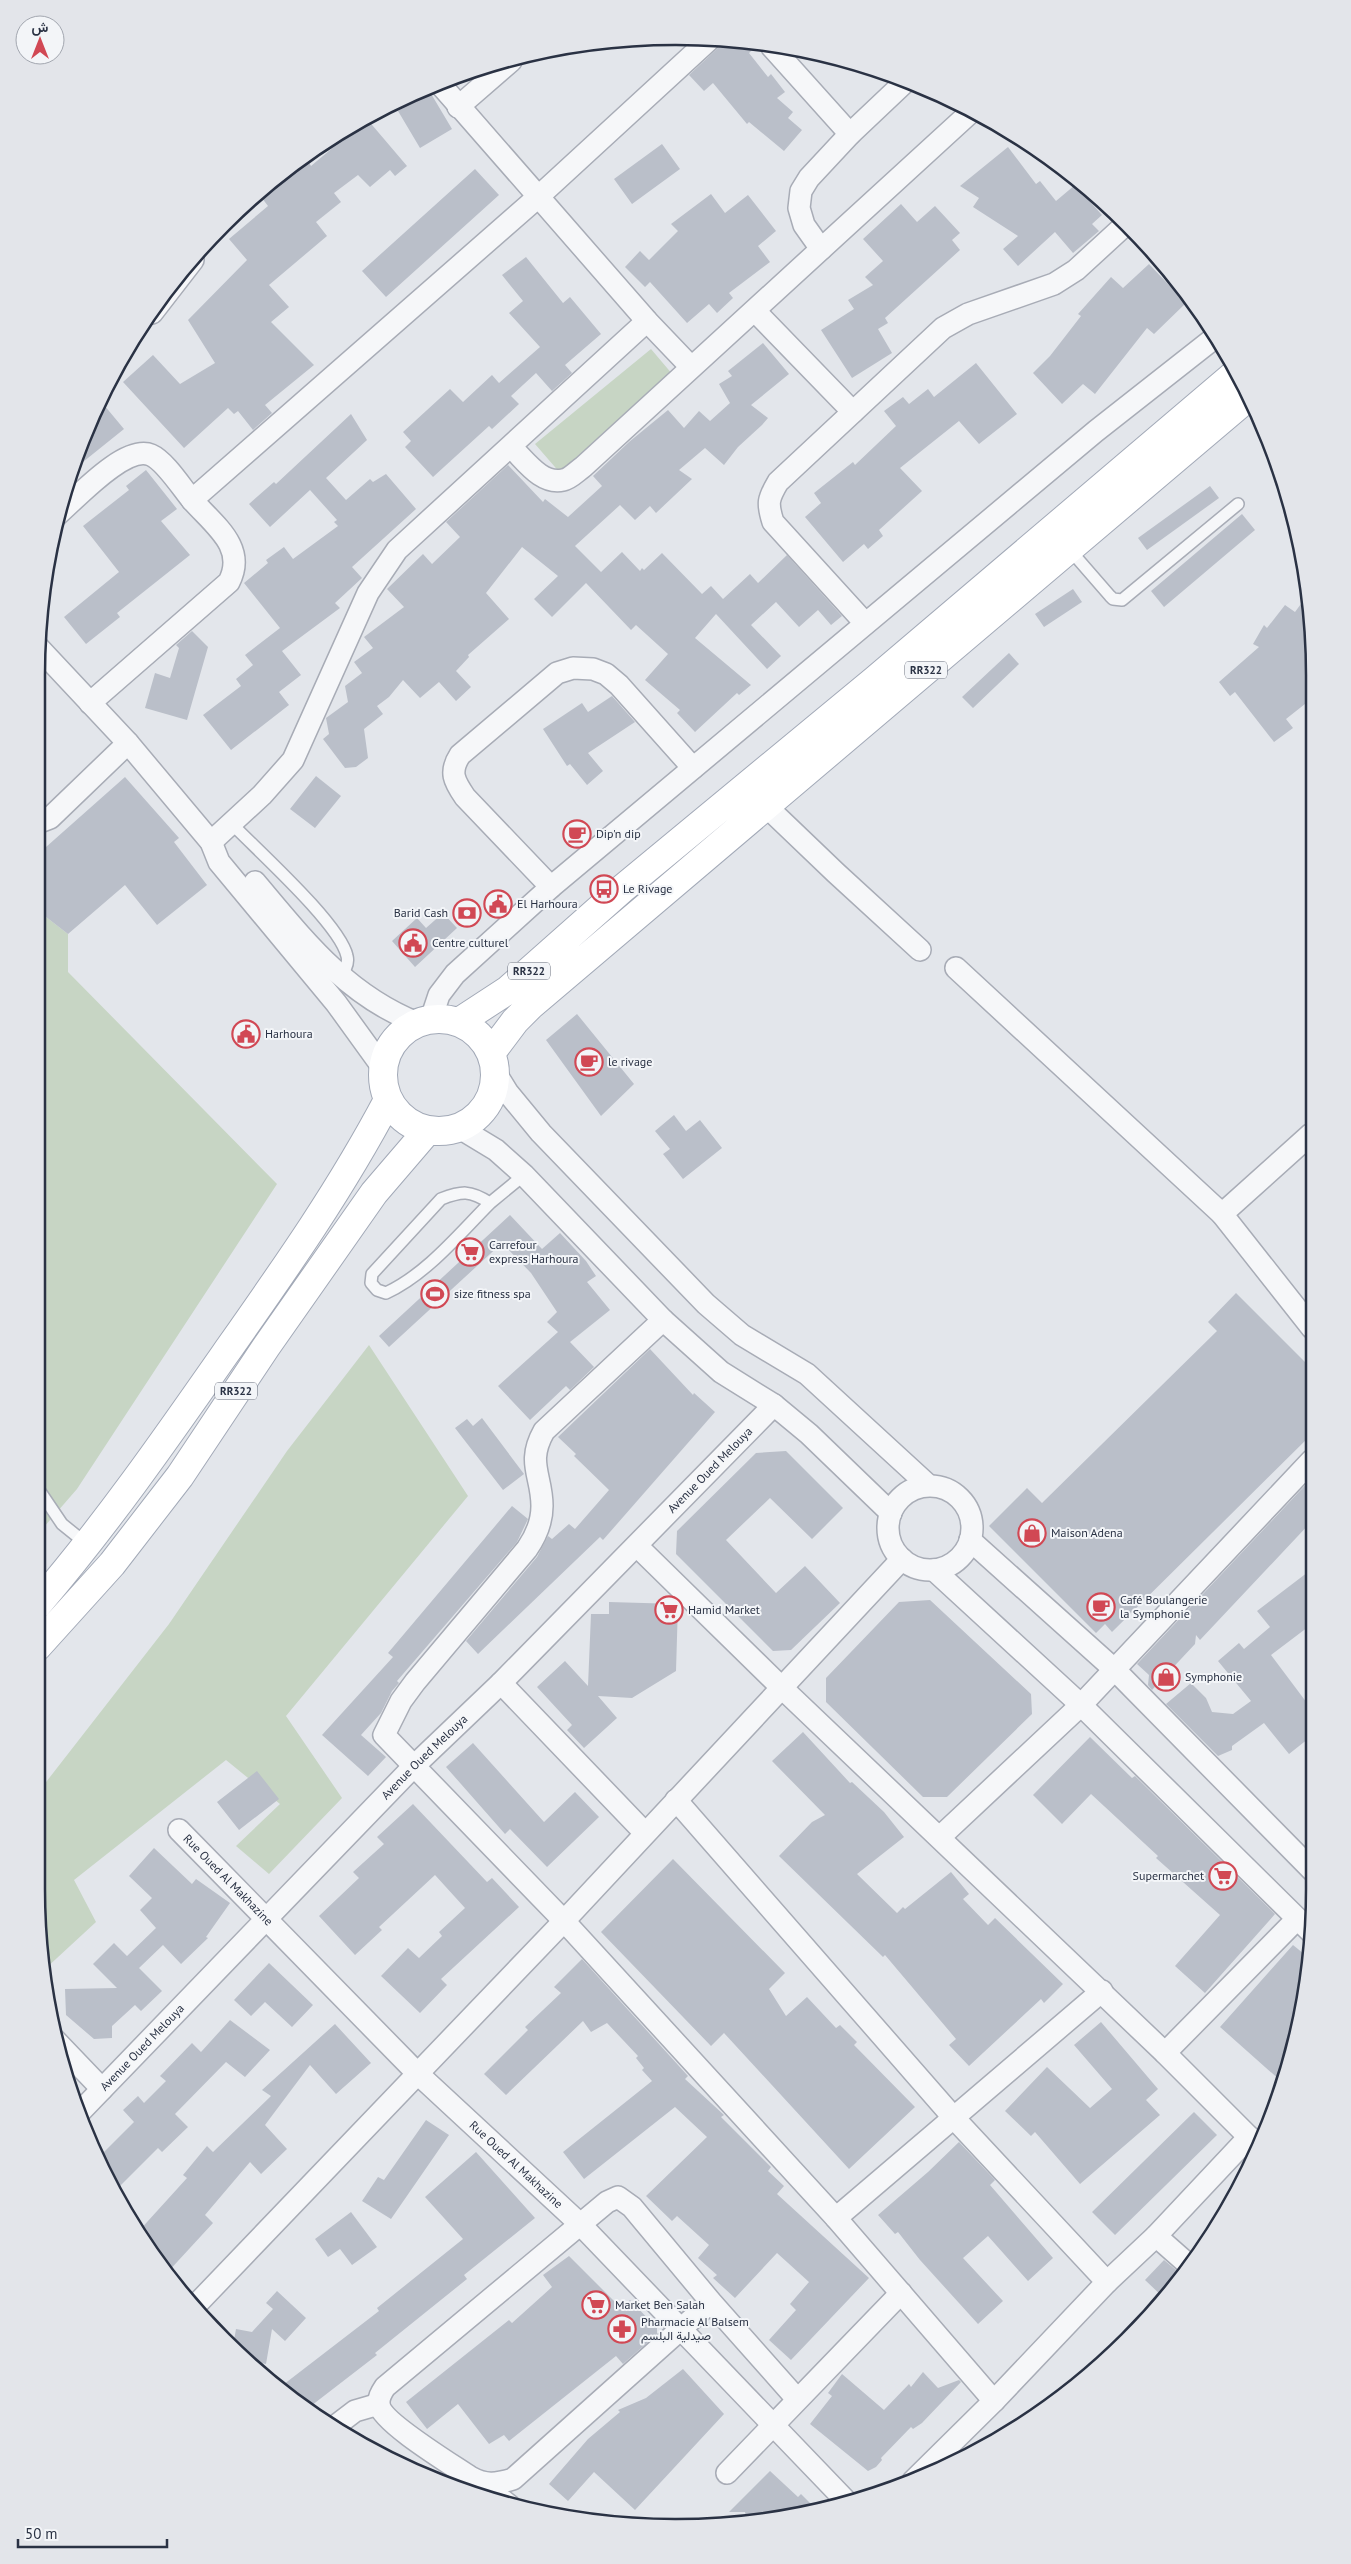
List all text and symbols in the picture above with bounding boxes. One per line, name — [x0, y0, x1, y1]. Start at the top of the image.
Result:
north arrow — [15, 15, 65, 65]
text: ش — [32, 18, 49, 36]
road number: RR322 — [905, 662, 947, 678]
cafe icon: Dip'n dip — [562, 819, 592, 849]
place label: Dip'n dip — [596, 826, 641, 841]
bus stop icon: Le Rivage — [589, 874, 619, 904]
place label: Le Rivage — [623, 881, 672, 896]
public building icon: El Harhoura — [483, 889, 513, 919]
place label: El Harhoura — [517, 896, 578, 911]
bank icon: Barid Cash — [452, 898, 482, 928]
place label: Barid Cash — [394, 905, 448, 920]
public building icon: Centre culturel — [398, 928, 428, 958]
place label: Centre culturel — [432, 935, 509, 950]
road number: RR322 — [508, 962, 550, 979]
public building icon: Harhoura — [231, 1019, 261, 1049]
place label: Harhoura — [265, 1026, 313, 1041]
cafe icon: le rivage — [574, 1047, 604, 1077]
place label: le rivage — [608, 1054, 652, 1069]
supermarket icon: Carrefour express Harhoura — [455, 1237, 485, 1267]
place label: Carrefour express Harhoura — [489, 1237, 579, 1266]
sports icon: size fitness spa — [420, 1279, 450, 1309]
place label: size fitness spa — [454, 1286, 531, 1301]
road number: RR322 — [215, 1382, 257, 1400]
street label: Avenue Oued Melouya — [664, 1423, 755, 1516]
shop icon: Maison Adena — [1017, 1518, 1047, 1548]
place label: Maison Adena — [1051, 1525, 1123, 1540]
cafe icon: Café Boulangerie la Symphonie — [1086, 1592, 1116, 1622]
place label: Café Boulangerie la Symphonie — [1120, 1592, 1207, 1621]
supermarket icon: Hamid Market — [654, 1595, 684, 1625]
place label: Hamid Market — [688, 1602, 760, 1617]
shop icon: Symphonie — [1151, 1662, 1181, 1692]
place label: Symphonie — [1185, 1669, 1242, 1684]
street label: Avenue Oued Melouya — [378, 1711, 470, 1802]
street label: Rue Oued Al Makhazine — [180, 1831, 276, 1928]
supermarket icon: Supermarchet — [1208, 1861, 1238, 1891]
place label: Supermarchet — [1133, 1868, 1204, 1883]
street label: Avenue Oued Melouya — [97, 2001, 187, 2094]
street label: Rue Oued Al Makhazine — [467, 2117, 566, 2211]
supermarket icon: Market Ben Salah — [581, 2290, 611, 2320]
place label: Market Ben Salah — [615, 2297, 705, 2312]
pharmacy icon: Pharmacie Al Balsem صيدلية البلسم — [607, 2314, 637, 2344]
place label: Pharmacie Al Balsem صيدلية البلسم — [641, 2314, 749, 2344]
scale bar — [18, 2516, 166, 2548]
text: 50 m — [25, 2524, 58, 2543]

